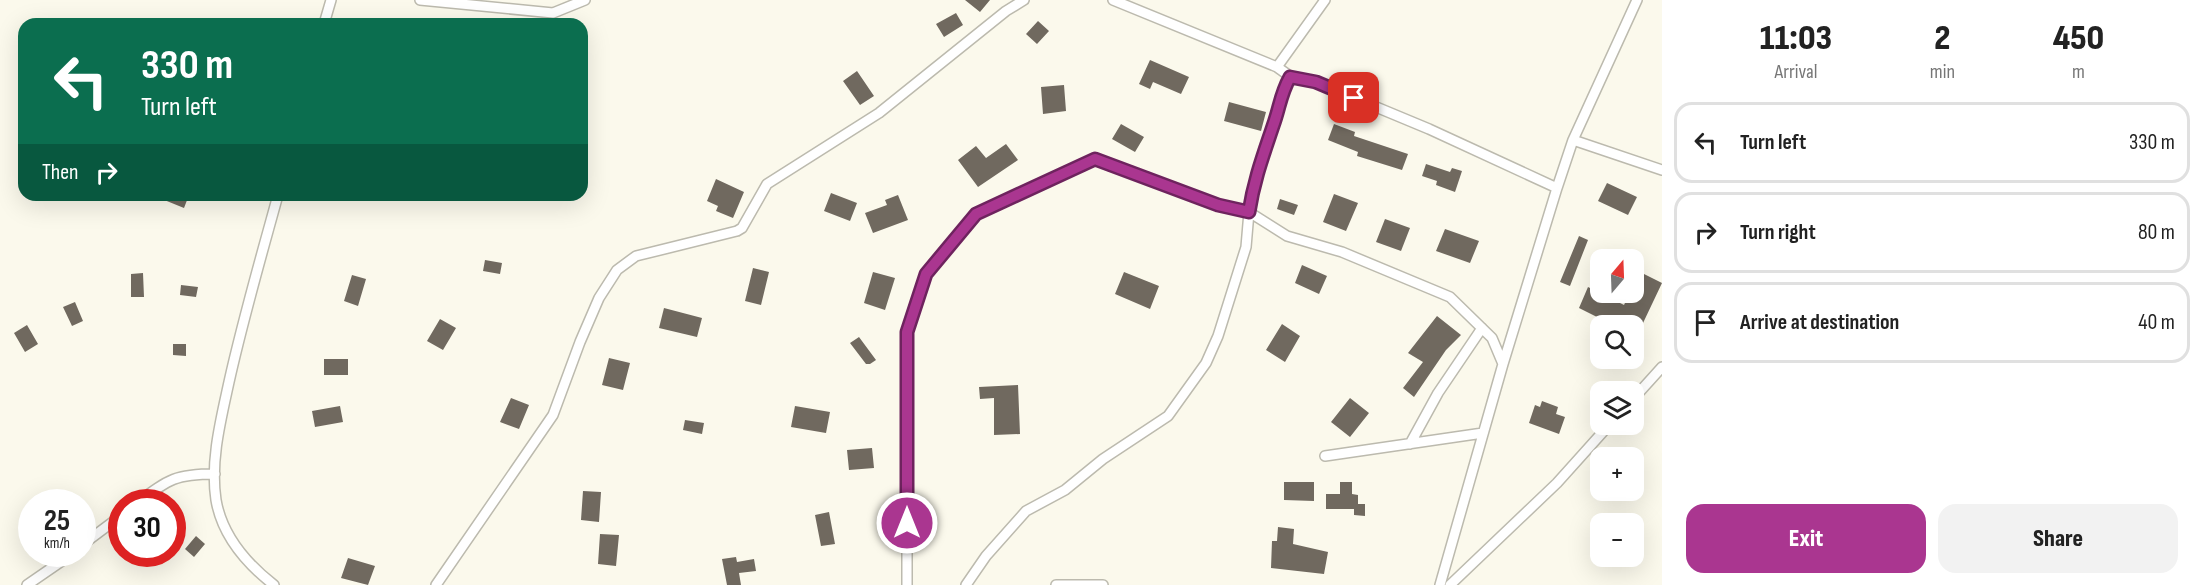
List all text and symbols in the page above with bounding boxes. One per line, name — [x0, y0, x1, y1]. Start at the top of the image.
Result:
text: 11:03 — [1760, 17, 1832, 60]
text: 2 — [1934, 17, 1950, 60]
text: 450 — [2053, 17, 2104, 60]
text: 330 m — [141, 40, 233, 91]
icon: left — [42, 42, 120, 120]
text: Arrival — [1774, 60, 1817, 84]
text: min — [1930, 60, 1955, 84]
text: m — [2072, 60, 2085, 84]
pin — [1328, 72, 1379, 123]
icon: arrive — [1337, 81, 1370, 114]
text: Turn left — [141, 91, 217, 123]
icon: left — [1689, 126, 1722, 159]
text: Turn left — [1740, 129, 1806, 156]
text: 330 m — [2129, 129, 2175, 156]
icon: right — [90, 156, 123, 189]
text: Then — [42, 159, 78, 186]
icon: right — [1689, 216, 1722, 249]
text: Turn right — [1740, 219, 1816, 246]
text: 80 m — [2138, 219, 2175, 246]
north arrow — [1590, 249, 1644, 303]
map controls — [1590, 249, 1644, 567]
icon: arrive — [1689, 306, 1722, 339]
text: Arrive at destination — [1740, 309, 1899, 336]
text: 40 m — [2138, 309, 2175, 336]
button: search — [1590, 315, 1644, 369]
button: layers — [1590, 381, 1644, 435]
button: + — [1590, 447, 1644, 501]
speed limit sign: 30 — [108, 489, 186, 567]
position arrow — [875, 491, 939, 555]
text: 25 — [44, 503, 70, 539]
button: Exit — [1686, 504, 1926, 573]
button: Share — [1938, 504, 2178, 573]
button: − — [1590, 513, 1644, 567]
text: km/h — [44, 534, 70, 553]

